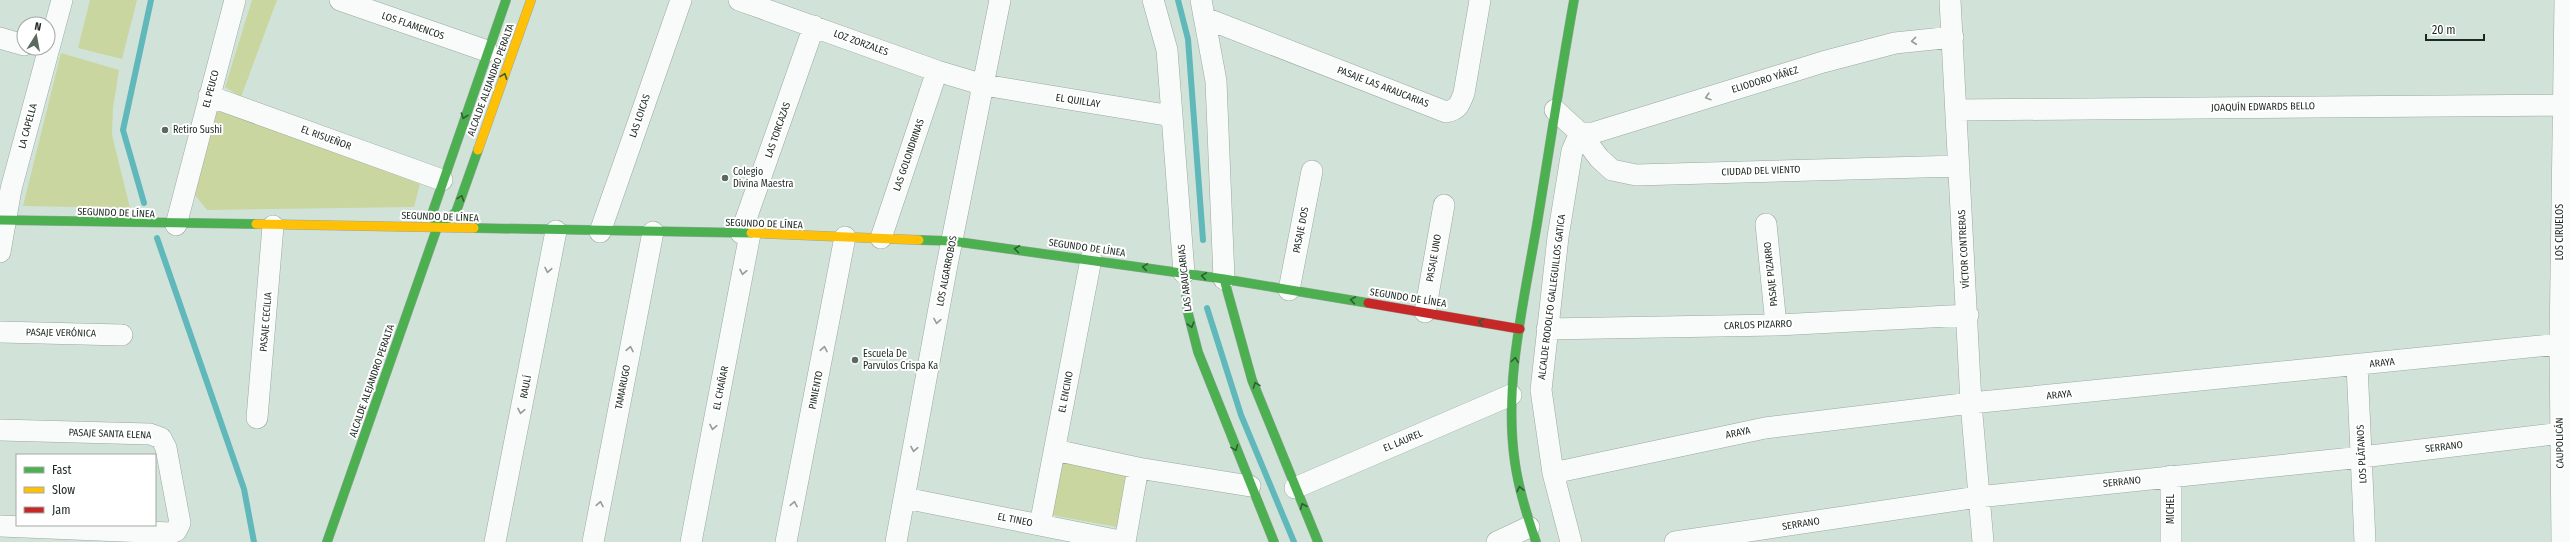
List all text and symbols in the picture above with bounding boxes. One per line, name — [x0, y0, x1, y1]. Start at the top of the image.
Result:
street label: LOS FLAMENCOS — [380, 10, 446, 42]
north arrow — [16, 16, 56, 56]
scale bar — [2426, 16, 2484, 42]
text: N — [33, 20, 42, 34]
street label: ALCALDE ALEJANDRO PERALTA — [465, 21, 517, 138]
text: 20 m — [2432, 23, 2456, 37]
street label: LOZ ZORZALES — [832, 28, 890, 58]
one-way arrow — [1911, 36, 1917, 45]
street label: ELIODORO YÁÑEZ — [1730, 62, 1800, 96]
street label: PASAJE LAS ARAUCARIAS — [1335, 64, 1431, 110]
street label: EL PEUCO — [200, 69, 222, 109]
one-way arrow — [499, 72, 508, 79]
street label: EL QUILLAY — [1055, 92, 1101, 110]
one-way arrow — [1705, 92, 1712, 101]
street label: LAS LOICAS — [627, 93, 653, 139]
street label: JOAQUÍN EDWARDS BELLO — [2211, 98, 2315, 114]
street label: LAS TORCAZAS — [763, 100, 793, 159]
street label: LA CAPELLA — [16, 101, 40, 150]
one-way arrow — [461, 112, 469, 119]
street label: LAS GOLONDRINAS — [891, 117, 927, 193]
street label: EL RISUEÑOR — [299, 122, 354, 153]
place label: Retiro Sushi — [173, 124, 222, 136]
marker: Retiro Sushi — [160, 125, 170, 135]
street label: CIUDAD DEL VIENTO — [1721, 164, 1801, 178]
place label: Colegio Divina Maestra — [733, 166, 793, 190]
marker: Colegio Divina Maestra — [720, 173, 730, 183]
one-way arrow — [456, 195, 464, 202]
street label: SEGUNDO DE LÍNEA — [77, 204, 156, 220]
street label: LOS CIRUELOS — [2554, 204, 2566, 260]
street label: PASAJE DOS — [1291, 206, 1311, 254]
street label: SEGUNDO DE LÍNEA — [401, 208, 480, 224]
street label: VÍCTOR CONTRERAS — [1954, 209, 1972, 289]
street label: ALCALDE RODOLFO GALLEGUILLOS GATICA — [1536, 213, 1568, 380]
street label: SEGUNDO DE LÍNEA — [725, 215, 804, 231]
street label: PASAJE UNO — [1424, 233, 1444, 283]
street label: LOS ALGARROBOS — [934, 235, 960, 307]
street label: SEGUNDO DE LÍNEA — [1048, 235, 1127, 259]
street label: PASAJE PIZARRO — [1762, 241, 1780, 307]
street label: LAS ARAUCARIAS — [1176, 244, 1194, 312]
one-way arrow — [1014, 245, 1020, 254]
one-way arrow — [1142, 263, 1148, 272]
one-way arrow — [545, 267, 553, 273]
one-way arrow — [739, 269, 748, 275]
one-way arrow — [1201, 272, 1207, 281]
street label: SEGUNDO DE LÍNEA — [1369, 284, 1448, 310]
street label: PASAJE CECILIA — [257, 291, 275, 352]
one-way arrow — [1350, 296, 1356, 305]
one-way arrow — [933, 318, 942, 324]
one-way arrow — [1478, 318, 1485, 327]
street label: CARLOS PIZARRO — [1724, 318, 1792, 332]
street label: ALCALDE ALEJANDRO PERALTA — [347, 322, 397, 439]
one-way arrow — [1187, 322, 1195, 329]
street label: PASAJE VERÓNICA — [26, 324, 97, 340]
one-way arrow — [625, 345, 634, 352]
one-way arrow — [819, 345, 827, 352]
place label: Escuela De Parvulos Crispa Ka — [863, 348, 938, 372]
marker: Escuela De Parvulos Crispa Ka — [850, 355, 860, 365]
street label: ARAYA — [2369, 356, 2396, 370]
one-way arrow — [1510, 357, 1519, 363]
street label: TAMARUGO — [613, 364, 633, 410]
street label: EL CHAÑAR — [710, 364, 731, 411]
street label: PIMIENTO — [806, 370, 826, 410]
street label: EL ENCINO — [1056, 370, 1076, 414]
street label: RAULÍ — [516, 374, 534, 400]
one-way arrow — [1252, 382, 1260, 389]
street label: ARAYA — [2046, 388, 2073, 402]
one-way arrow — [517, 408, 525, 414]
street label: CAUPOLICÁN — [2552, 417, 2566, 469]
one-way arrow — [709, 424, 718, 430]
street label: ARAYA — [1724, 424, 1752, 441]
street label: LOS PLÁTANOS — [2352, 424, 2370, 484]
street label: PASAJE SANTA ELENA — [68, 427, 152, 441]
street label: EL LAUREL — [1382, 427, 1425, 455]
street label: SERRANO — [2424, 439, 2464, 455]
one-way arrow — [1231, 444, 1239, 451]
one-way arrow — [910, 446, 919, 452]
legend — [16, 454, 156, 526]
text: Fast — [52, 463, 71, 477]
street label: SERRANO — [2102, 474, 2142, 490]
text: Slow — [52, 483, 75, 497]
one-way arrow — [1517, 486, 1525, 493]
street label: MICHEL — [2165, 493, 2177, 524]
one-way arrow — [595, 501, 604, 507]
one-way arrow — [789, 501, 797, 507]
text: Jam — [52, 503, 70, 517]
one-way arrow — [1300, 503, 1308, 511]
street label: EL TINEO — [996, 511, 1034, 529]
street label: SERRANO — [1781, 515, 1821, 533]

